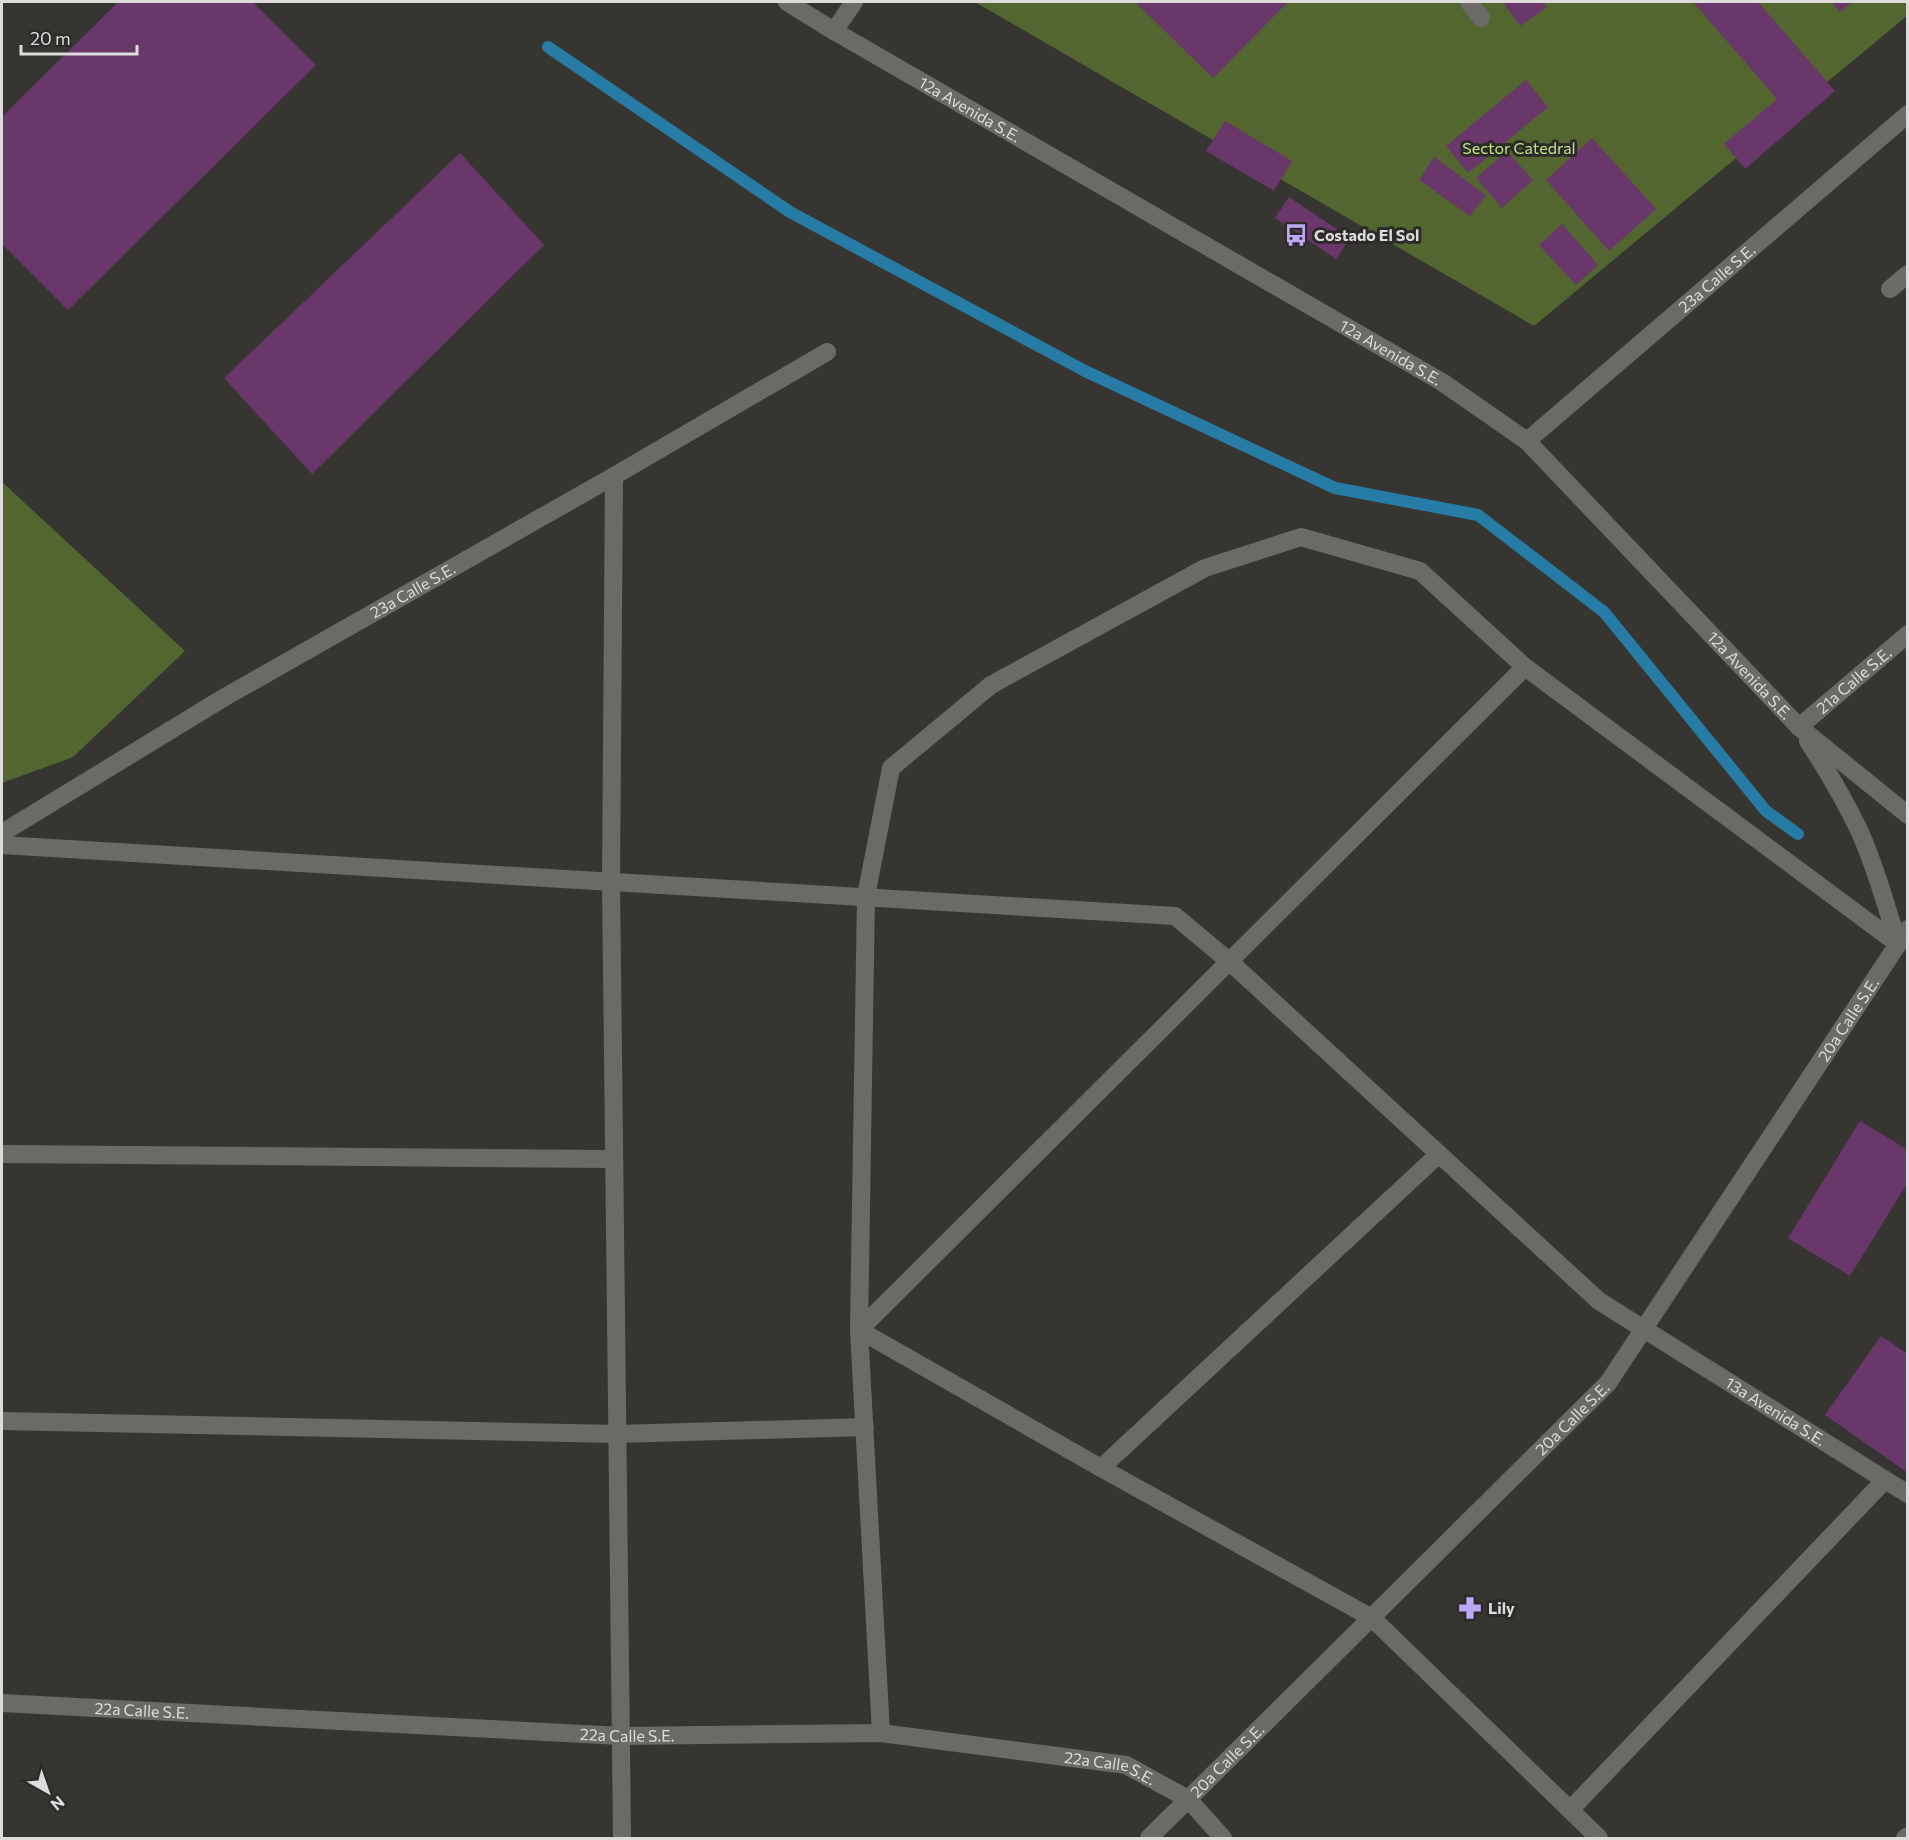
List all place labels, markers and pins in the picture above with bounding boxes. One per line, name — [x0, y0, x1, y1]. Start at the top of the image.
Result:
bus stop icon: Costado El Sol — [1283, 222, 1309, 248]
place label: Costado El Sol — [1314, 225, 1419, 244]
pharmacy icon: Lily — [1457, 1595, 1483, 1621]
place label: Lily — [1488, 1598, 1515, 1617]

